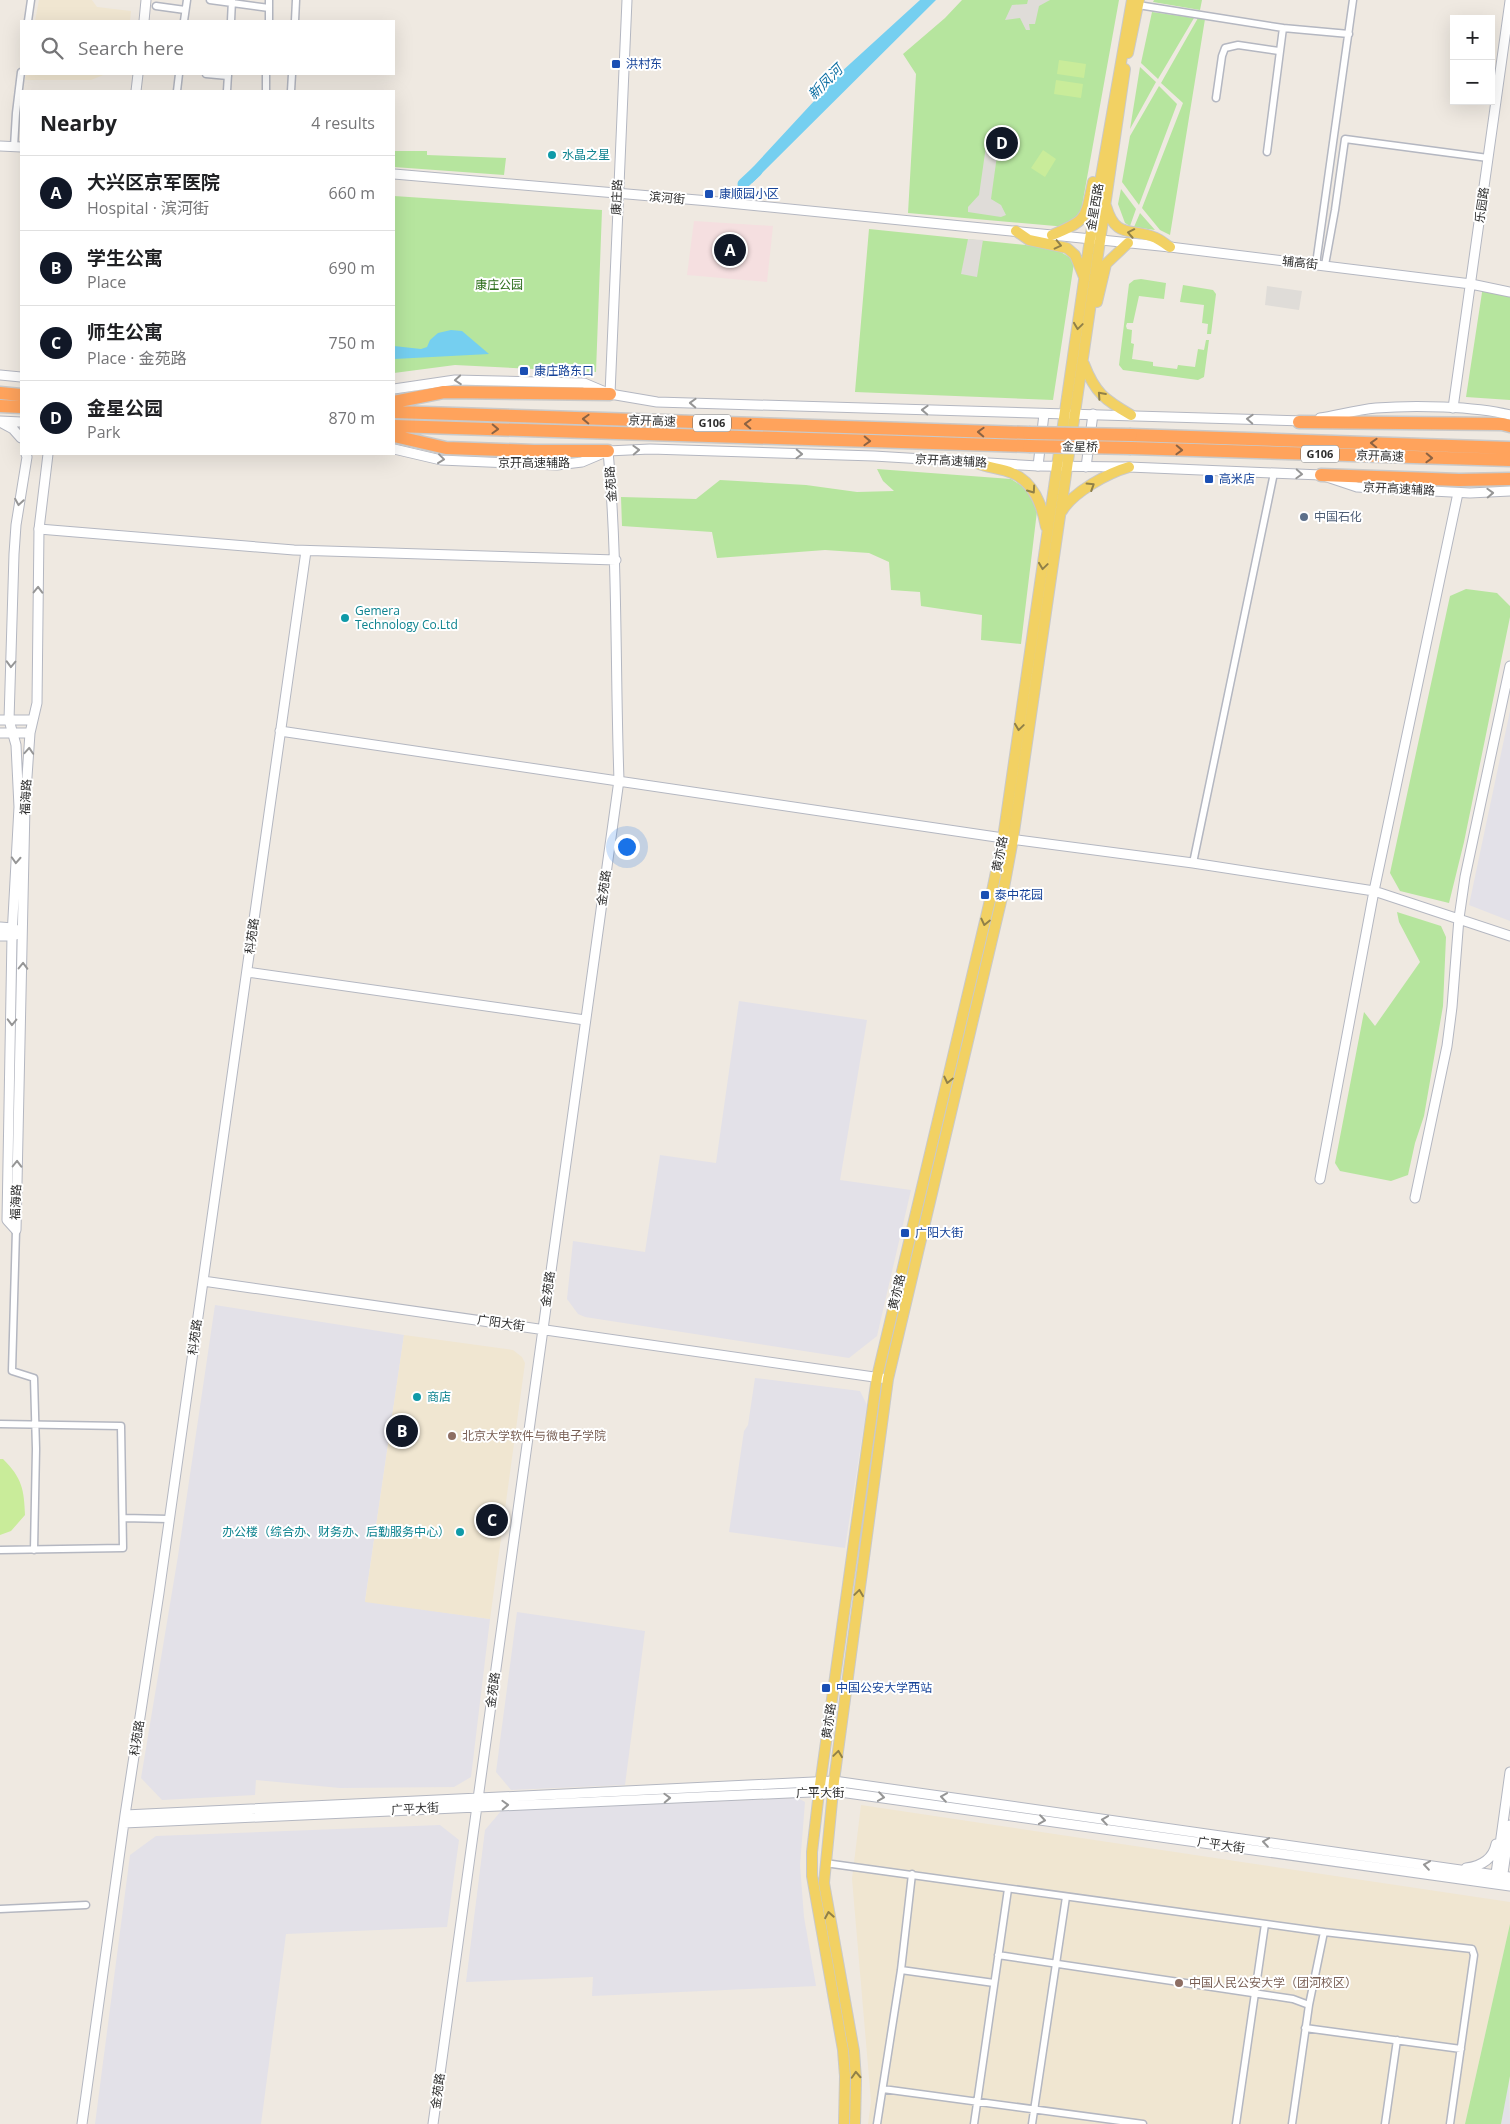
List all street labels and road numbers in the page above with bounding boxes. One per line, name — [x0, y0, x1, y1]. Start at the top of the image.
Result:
street label: 康庄路 — [607, 179, 626, 215]
street label: 金星西路 — [1082, 182, 1107, 232]
street label: 乐园路 — [1471, 186, 1492, 224]
street label: 滨河街 — [648, 187, 686, 208]
street label: 辅高街 — [1281, 252, 1319, 273]
street label: 京开高速 — [628, 411, 676, 430]
road number: G106 — [693, 414, 731, 432]
street label: 金星桥 — [1062, 438, 1098, 455]
road number: G106 — [1301, 446, 1339, 462]
street label: 京开高速 — [1356, 446, 1404, 465]
street label: 京开高速辅路 — [915, 450, 987, 471]
street label: 京开高速辅路 — [498, 454, 570, 471]
street label: 金苑路 — [601, 465, 620, 503]
street label: 京开高速辅路 — [1363, 478, 1435, 499]
street label: 福海路 — [16, 779, 35, 815]
street label: 黄亦路 — [988, 835, 1011, 873]
street label: 金苑路 — [593, 869, 614, 907]
street label: 科苑路 — [241, 917, 262, 955]
street label: 福海路 — [6, 1184, 25, 1220]
street label: 金苑路 — [537, 1270, 558, 1308]
street label: 黄亦路 — [884, 1272, 909, 1311]
street label: 广阳大街 — [476, 1311, 526, 1334]
street label: 科苑路 — [184, 1318, 205, 1356]
street label: 金苑路 — [482, 1671, 503, 1709]
street label: 黄亦路 — [818, 1702, 839, 1740]
street label: 科苑路 — [125, 1719, 148, 1757]
street label: 广平大街 — [796, 1784, 844, 1801]
street label: 广平大街 — [391, 1799, 439, 1818]
street label: 广平大街 — [1196, 1833, 1246, 1856]
street label: 金苑路 — [427, 2072, 448, 2110]

